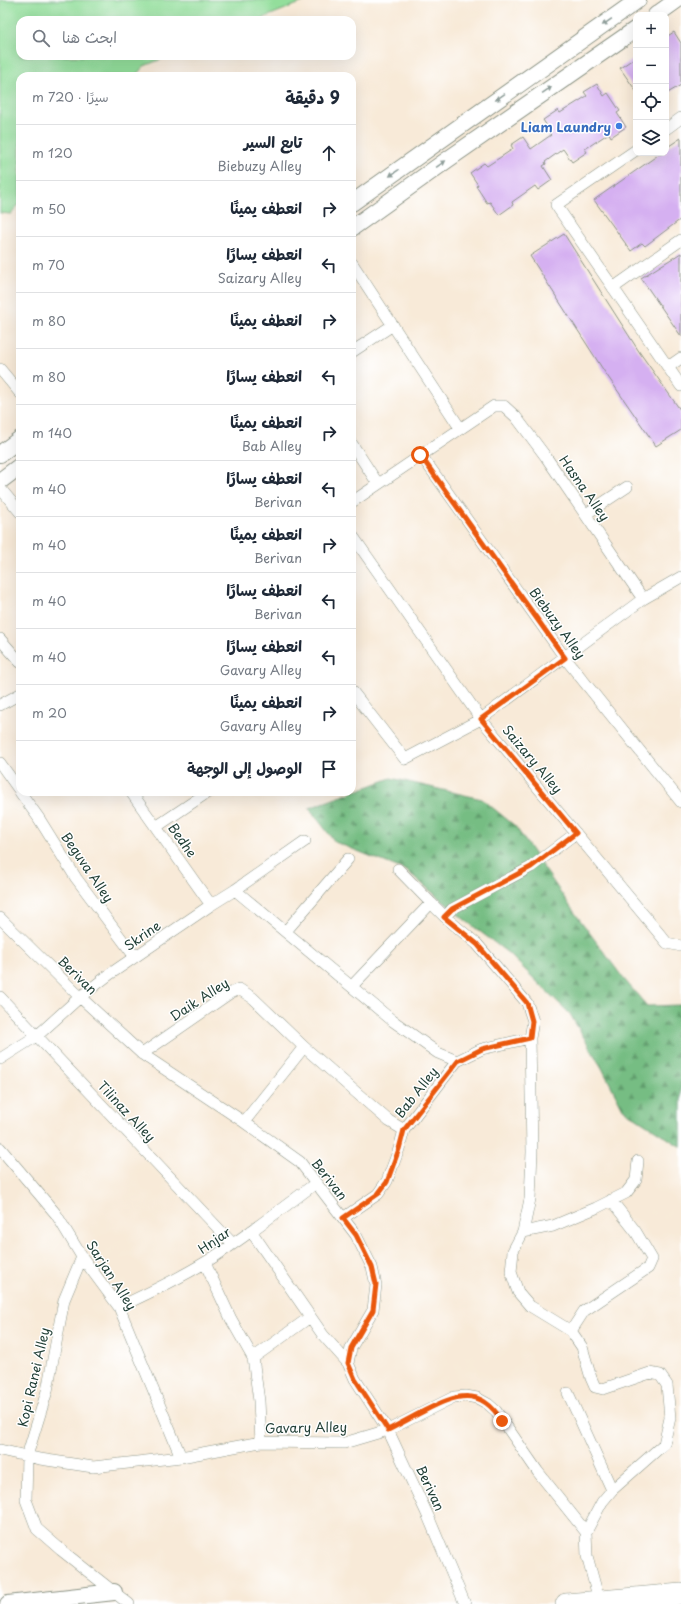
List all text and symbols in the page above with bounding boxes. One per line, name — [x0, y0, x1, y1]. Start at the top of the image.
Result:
map controls — [633, 12, 669, 156]
button: + — [633, 12, 669, 48]
search box — [16, 16, 356, 60]
one-way arrow — [601, 18, 612, 27]
text: ابحث هنا — [62, 25, 117, 48]
icon: search — [30, 27, 52, 49]
button: − — [633, 48, 669, 84]
text: 9 دقيقة — [285, 84, 340, 110]
button: locate — [633, 84, 669, 120]
one-way arrow — [542, 86, 553, 94]
text: سيرًا · 720 m — [32, 87, 109, 106]
one-way arrow — [495, 93, 506, 102]
place label: Liam Laundry — [521, 117, 611, 136]
button: layers — [633, 120, 669, 156]
marker: Liam Laundry — [614, 121, 624, 131]
text: تابع السير — [244, 130, 302, 153]
icon: ahead — [318, 142, 340, 164]
text: 120 m — [32, 143, 73, 162]
text: Biebuzy Alley — [218, 156, 302, 175]
one-way arrow — [435, 160, 446, 168]
one-way arrow — [389, 169, 400, 177]
text: انعطف يمينًا — [230, 196, 302, 219]
icon: right — [318, 198, 340, 220]
text: 50 m — [32, 199, 66, 218]
text: انعطف يسارًا — [226, 242, 302, 265]
icon: left — [318, 254, 340, 276]
text: 70 m — [32, 255, 65, 274]
text: Saizary Alley — [218, 268, 302, 287]
text: انعطف يمينًا — [230, 308, 302, 331]
icon: right — [318, 310, 340, 332]
text: 80 m — [32, 311, 66, 330]
text: انعطف يسارًا — [226, 364, 302, 387]
icon: left — [318, 366, 340, 388]
text: 80 m — [32, 367, 66, 386]
text: انعطف يمينًا — [230, 410, 302, 433]
icon: right — [318, 422, 340, 444]
text: 140 m — [32, 423, 72, 442]
text: Bab Alley — [242, 436, 302, 455]
route start — [411, 446, 429, 464]
street label: Hasna Alley — [555, 451, 615, 525]
text: انعطف يسارًا — [226, 466, 302, 489]
icon: left — [318, 478, 340, 500]
text: 40 m — [32, 479, 66, 498]
text: Berivan — [254, 492, 302, 511]
text: انعطف يمينًا — [230, 522, 302, 545]
icon: right — [318, 534, 340, 556]
text: 40 m — [32, 535, 66, 554]
text: Berivan — [254, 548, 302, 567]
text: انعطف يسارًا — [226, 578, 302, 601]
street label: Biebuzy Alley — [525, 583, 591, 663]
icon: left — [318, 590, 340, 612]
text: 40 m — [32, 591, 66, 610]
text: Berivan — [254, 604, 302, 623]
text: انعطف يسارًا — [226, 634, 302, 657]
icon: left — [318, 646, 340, 668]
text: 40 m — [32, 647, 66, 666]
text: Gavary Alley — [220, 660, 302, 679]
text: انعطف يمينًا — [230, 690, 302, 713]
icon: right — [318, 702, 340, 724]
text: 20 m — [32, 703, 67, 722]
text: Gavary Alley — [220, 716, 302, 735]
street label: Saizary Alley — [499, 721, 567, 797]
text: الوصول إلى الوجهة — [187, 756, 302, 779]
icon: arrive — [318, 758, 340, 780]
street label: Bedhe — [164, 819, 202, 861]
street label: Beguva Alley — [58, 828, 118, 906]
street label: Skrine — [120, 916, 164, 954]
street label: Berivan — [54, 951, 102, 999]
street label: Daik Alley — [166, 973, 232, 1025]
street label: Bab Alley — [390, 1062, 442, 1122]
street label: Tilinaz Alley — [94, 1076, 160, 1146]
street label: Berivan — [308, 1154, 352, 1204]
street label: Hnjar — [194, 1222, 234, 1258]
street label: Sarjan Alley — [82, 1236, 142, 1314]
street label: Kopi Ranei Alley — [12, 1325, 54, 1429]
route end — [493, 1412, 511, 1430]
street label: Gavary Alley — [265, 1417, 347, 1437]
street label: Berivan — [412, 1462, 450, 1514]

